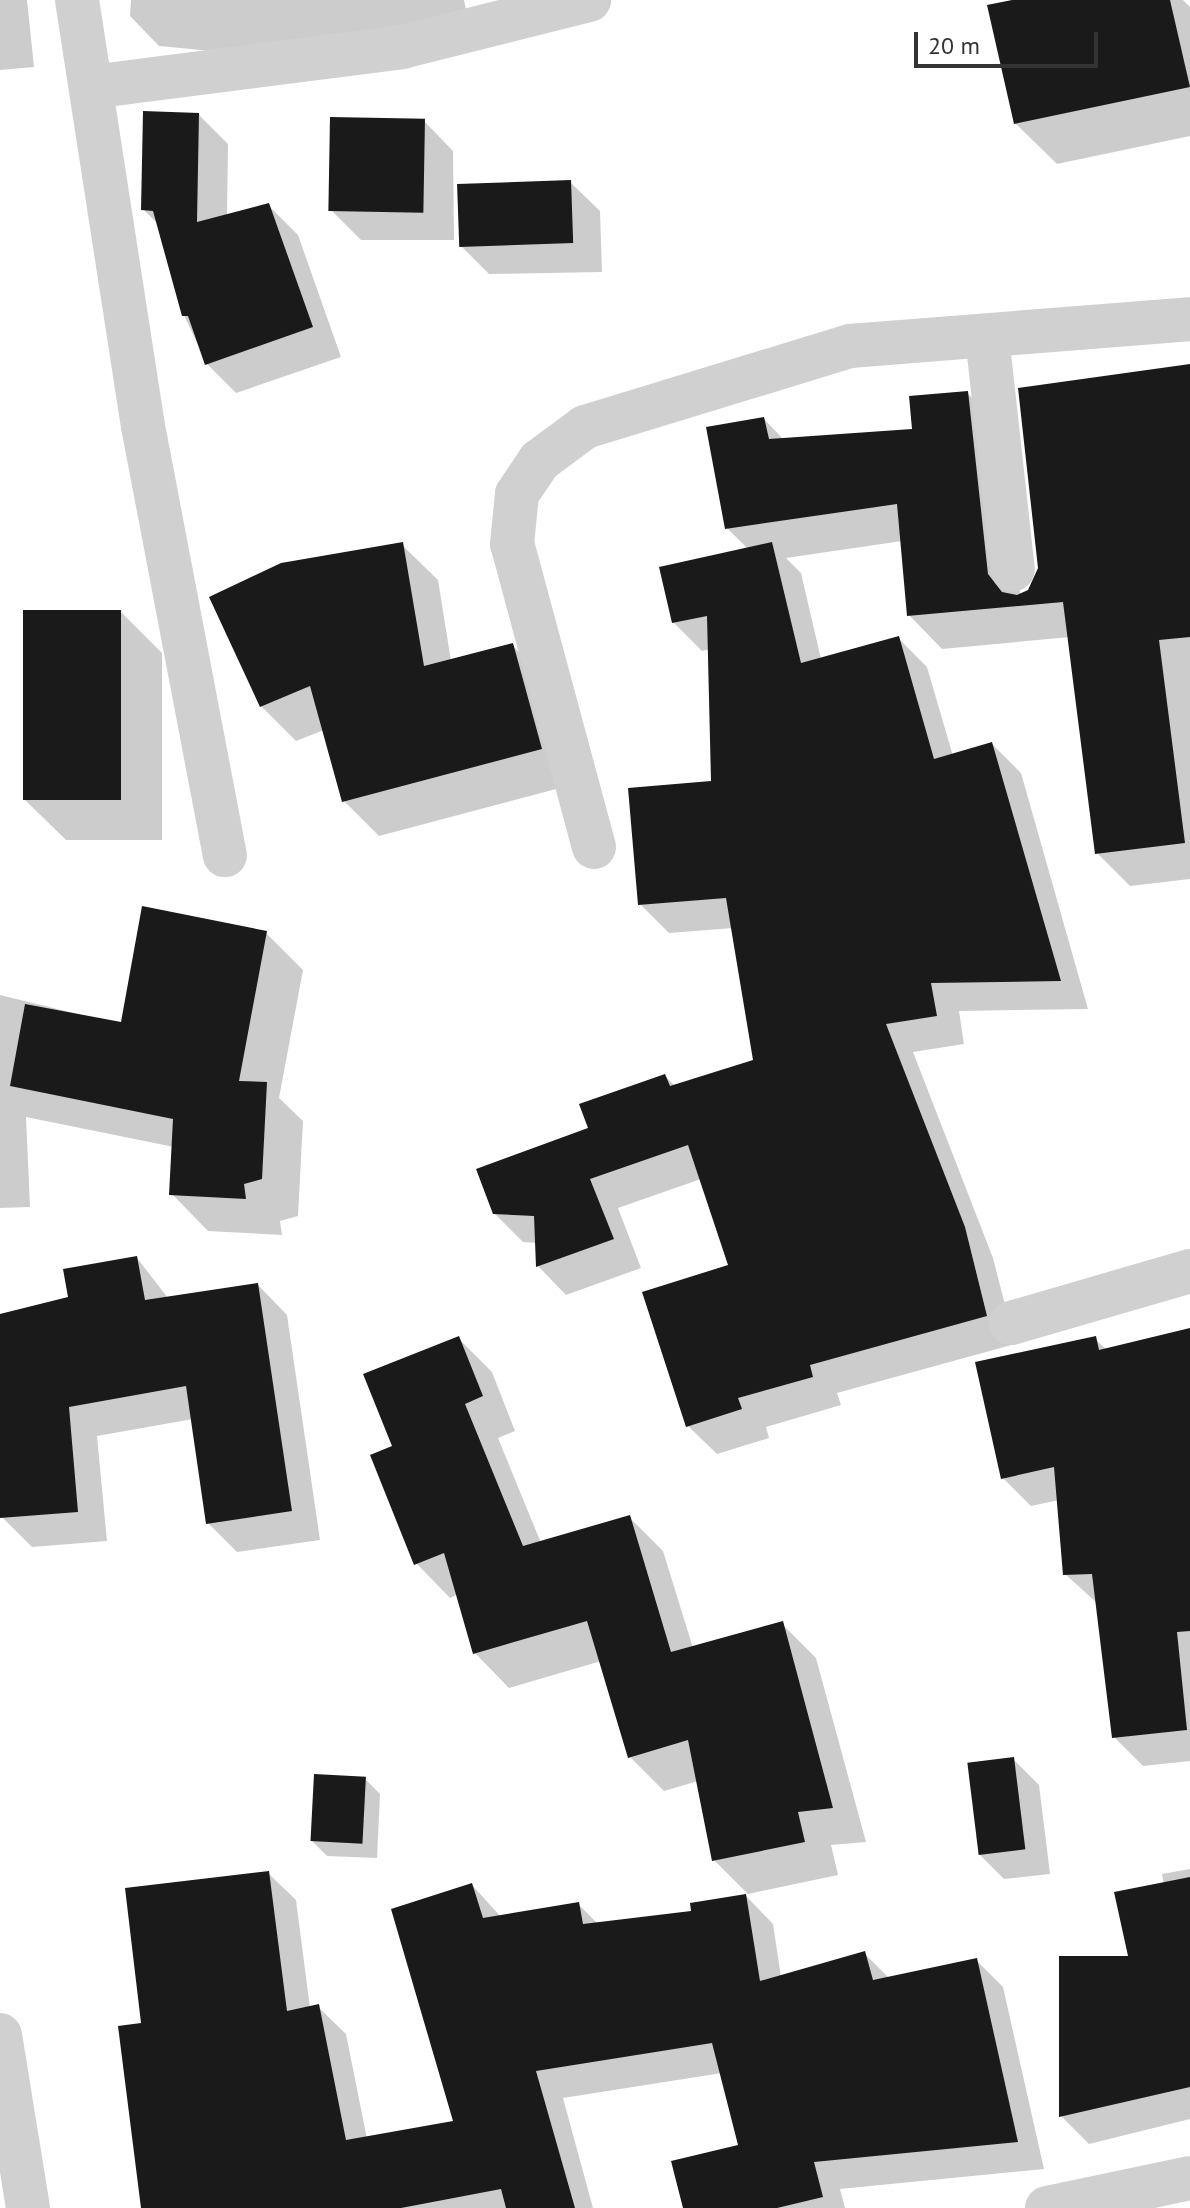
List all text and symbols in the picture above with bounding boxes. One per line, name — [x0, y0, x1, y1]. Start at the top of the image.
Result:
scale bar — [918, 16, 1102, 66]
text: 20 m — [928, 30, 980, 61]

